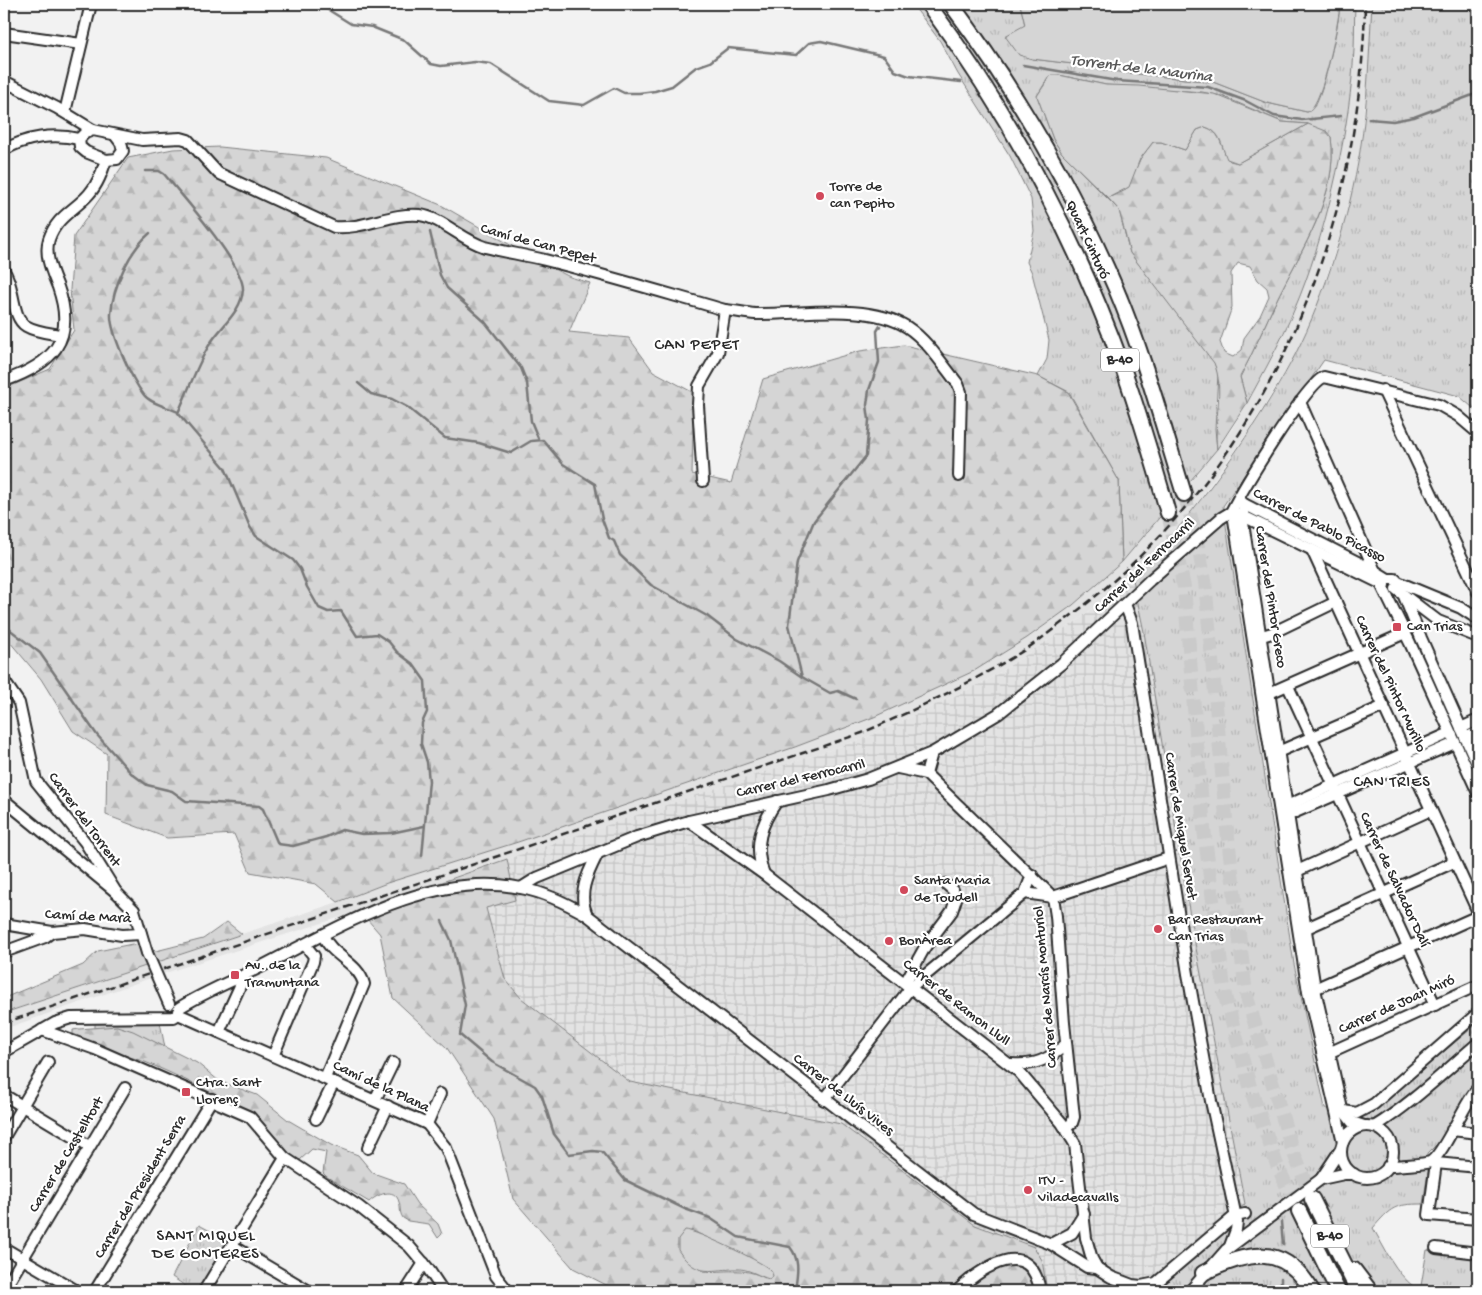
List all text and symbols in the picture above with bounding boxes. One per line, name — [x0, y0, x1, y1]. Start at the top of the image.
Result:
water label: Torrent de la Maurina — [1069, 52, 1214, 88]
place label: Torre de can Pepito — [829, 178, 895, 213]
marker: Torre de can Pepito — [814, 190, 826, 202]
street label: Quart Cinturó — [1061, 198, 1113, 283]
street label: Camí de Can Pepet — [478, 220, 599, 268]
district label: CAN PEPET — [654, 337, 740, 356]
road number: B-40 — [1101, 348, 1139, 372]
street label: Carrer de Pablo Picasso — [1250, 485, 1389, 567]
street label: Carrer del Ferrocarril — [1091, 515, 1199, 617]
street label: Carrer del Pintor Greco — [1250, 525, 1290, 670]
street label: Carrer del Pintor Murillo — [1350, 613, 1430, 755]
place label: Can Trias — [1407, 618, 1463, 636]
marker: Can Trias — [1391, 621, 1403, 633]
street label: Carrer de Miquel Servet — [1159, 751, 1201, 903]
street label: Carrer del Ferrocarril — [735, 755, 867, 803]
street label: Carrer del Torrent — [44, 769, 125, 872]
district label: CAN TRIES — [1353, 774, 1431, 793]
street label: Carrer de Salvador Dalí — [1355, 809, 1434, 951]
place label: Santa Maria de Toudell — [914, 872, 991, 907]
marker: Santa Maria de Toudell — [898, 884, 910, 896]
street label: Carrer de Narcís Monturiol — [1030, 905, 1062, 1069]
street label: Camí de Marà — [44, 906, 132, 928]
place label: Bar Restaurant Can Trias — [1167, 911, 1264, 946]
marker: Bar Restaurant Can Trias — [1152, 923, 1164, 935]
place label: BonÀrea — [898, 932, 952, 950]
marker: BonÀrea — [883, 935, 895, 947]
street label: Carrer de Ramon Llull — [899, 955, 1013, 1051]
place label: Av. de la Tramuntana — [244, 957, 320, 992]
marker: Av. de la Tramuntana — [229, 969, 241, 981]
street label: Carrer de Joan Miró — [1336, 971, 1458, 1039]
street label: Carrer de Lluís Vives — [789, 1050, 898, 1140]
street label: Camí de la Plana — [330, 1057, 433, 1118]
place label: Ctra. Sant Llorenç — [196, 1074, 263, 1109]
marker: Ctra. Sant Llorenç — [180, 1086, 192, 1098]
street label: Carrer de Castelltort — [25, 1092, 110, 1216]
street label: Carrer del President Serra — [91, 1111, 191, 1262]
place label: ITV - Viladecavalls — [1037, 1172, 1119, 1207]
marker: ITV - Viladecavalls — [1022, 1184, 1034, 1196]
road number: B-40 — [1311, 1224, 1349, 1248]
district label: SANT MIQUEL DE GONTERES — [151, 1228, 260, 1265]

